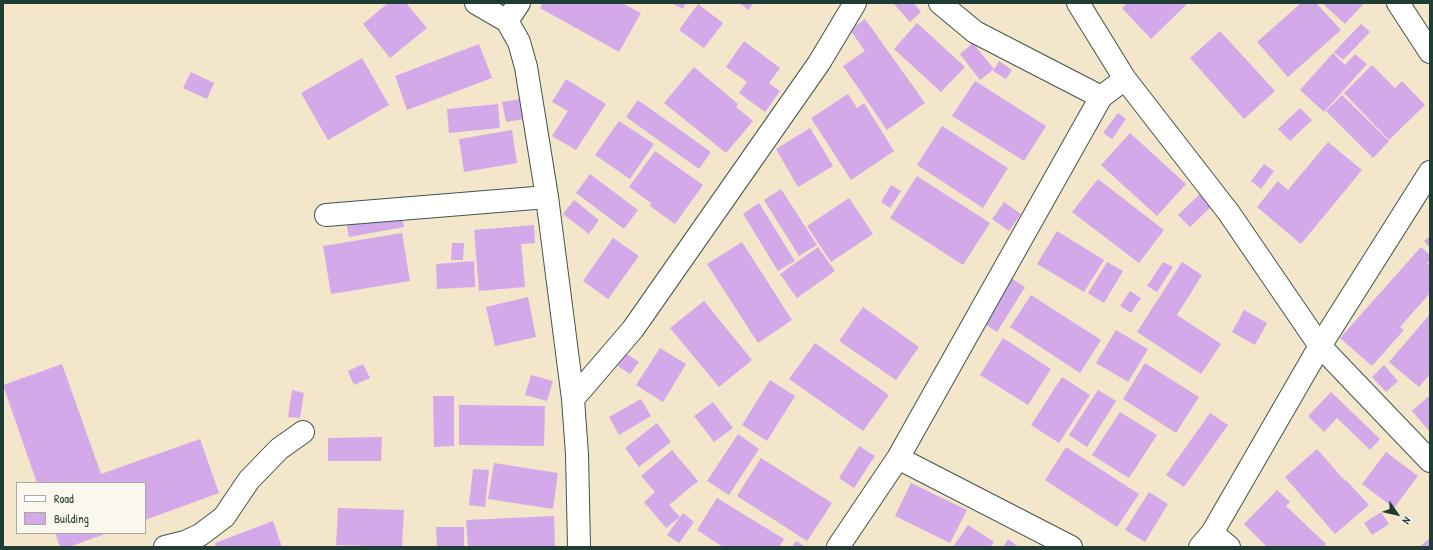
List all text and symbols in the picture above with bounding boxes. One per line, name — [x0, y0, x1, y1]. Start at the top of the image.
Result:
legend — [16, 482, 146, 534]
text: Road — [54, 490, 74, 507]
north arrow — [1377, 494, 1417, 534]
text: Building — [54, 510, 89, 527]
text: N — [1400, 514, 1414, 527]

